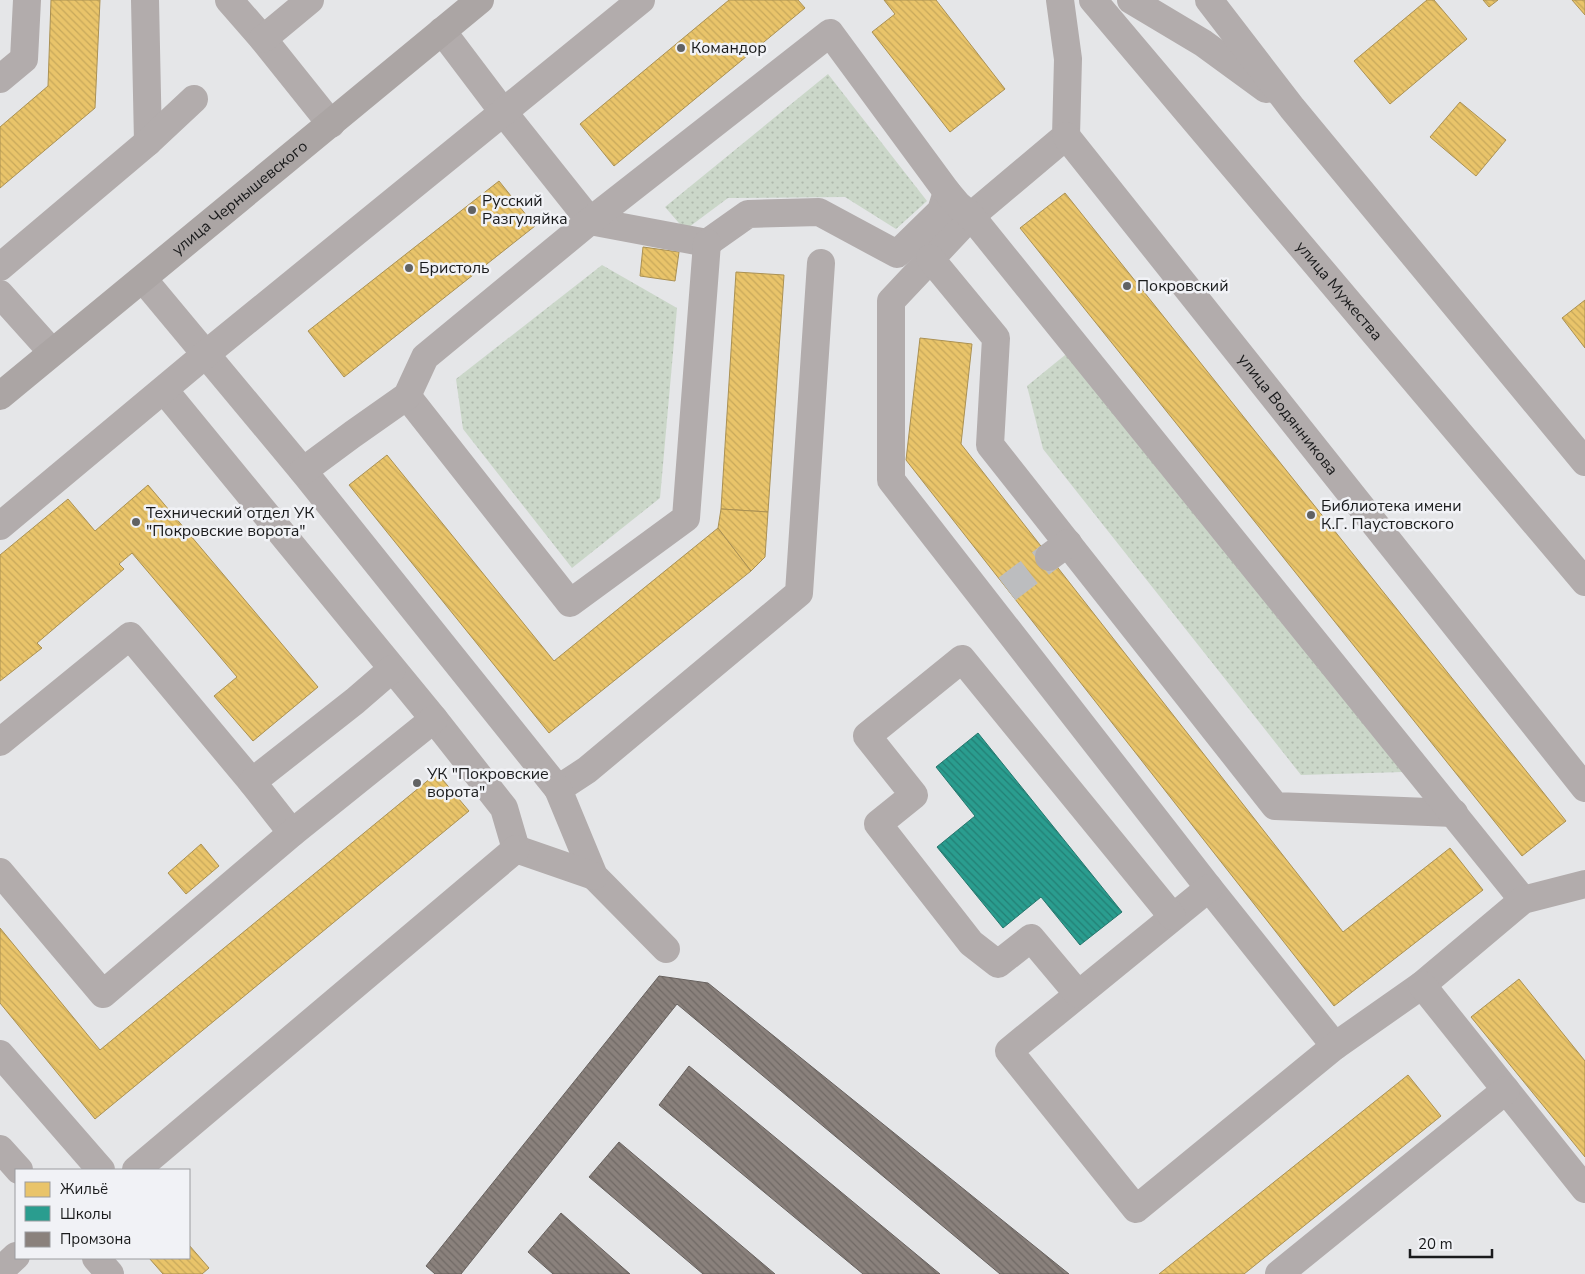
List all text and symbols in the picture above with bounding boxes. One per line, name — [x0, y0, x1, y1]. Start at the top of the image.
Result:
place label: Командор — [691, 37, 767, 59]
marker: Командор — [675, 42, 687, 54]
street label: улица Чернышевского — [167, 135, 313, 261]
place label: Русский Разгуляйка — [482, 190, 568, 230]
marker: Русский Разгуляйка — [466, 204, 478, 216]
street label: улица Мужества — [1290, 236, 1387, 345]
place label: Бристоль — [419, 257, 490, 279]
marker: Бристоль — [403, 262, 415, 274]
place label: Покровский — [1137, 275, 1229, 297]
marker: Покровский — [1121, 280, 1133, 292]
street label: улица Водянникова — [1232, 349, 1343, 480]
place label: Библиотека имени К.Г. Паустовского — [1321, 495, 1462, 535]
place label: Технический отдел УК "Покровские ворота" — [146, 502, 315, 542]
marker: Библиотека имени К.Г. Паустовского — [1305, 509, 1317, 521]
marker: Технический отдел УК "Покровские ворота" — [130, 516, 142, 528]
place label: УК "Покровские ворота" — [426, 763, 549, 803]
marker: УК "Покровские ворота" — [411, 777, 423, 789]
legend — [15, 1169, 190, 1259]
text: Жильё — [60, 1179, 108, 1199]
text: Школы — [60, 1204, 112, 1224]
scale bar — [1410, 1226, 1492, 1258]
text: Промзона — [60, 1229, 131, 1249]
text: 20 m — [1418, 1234, 1453, 1254]

